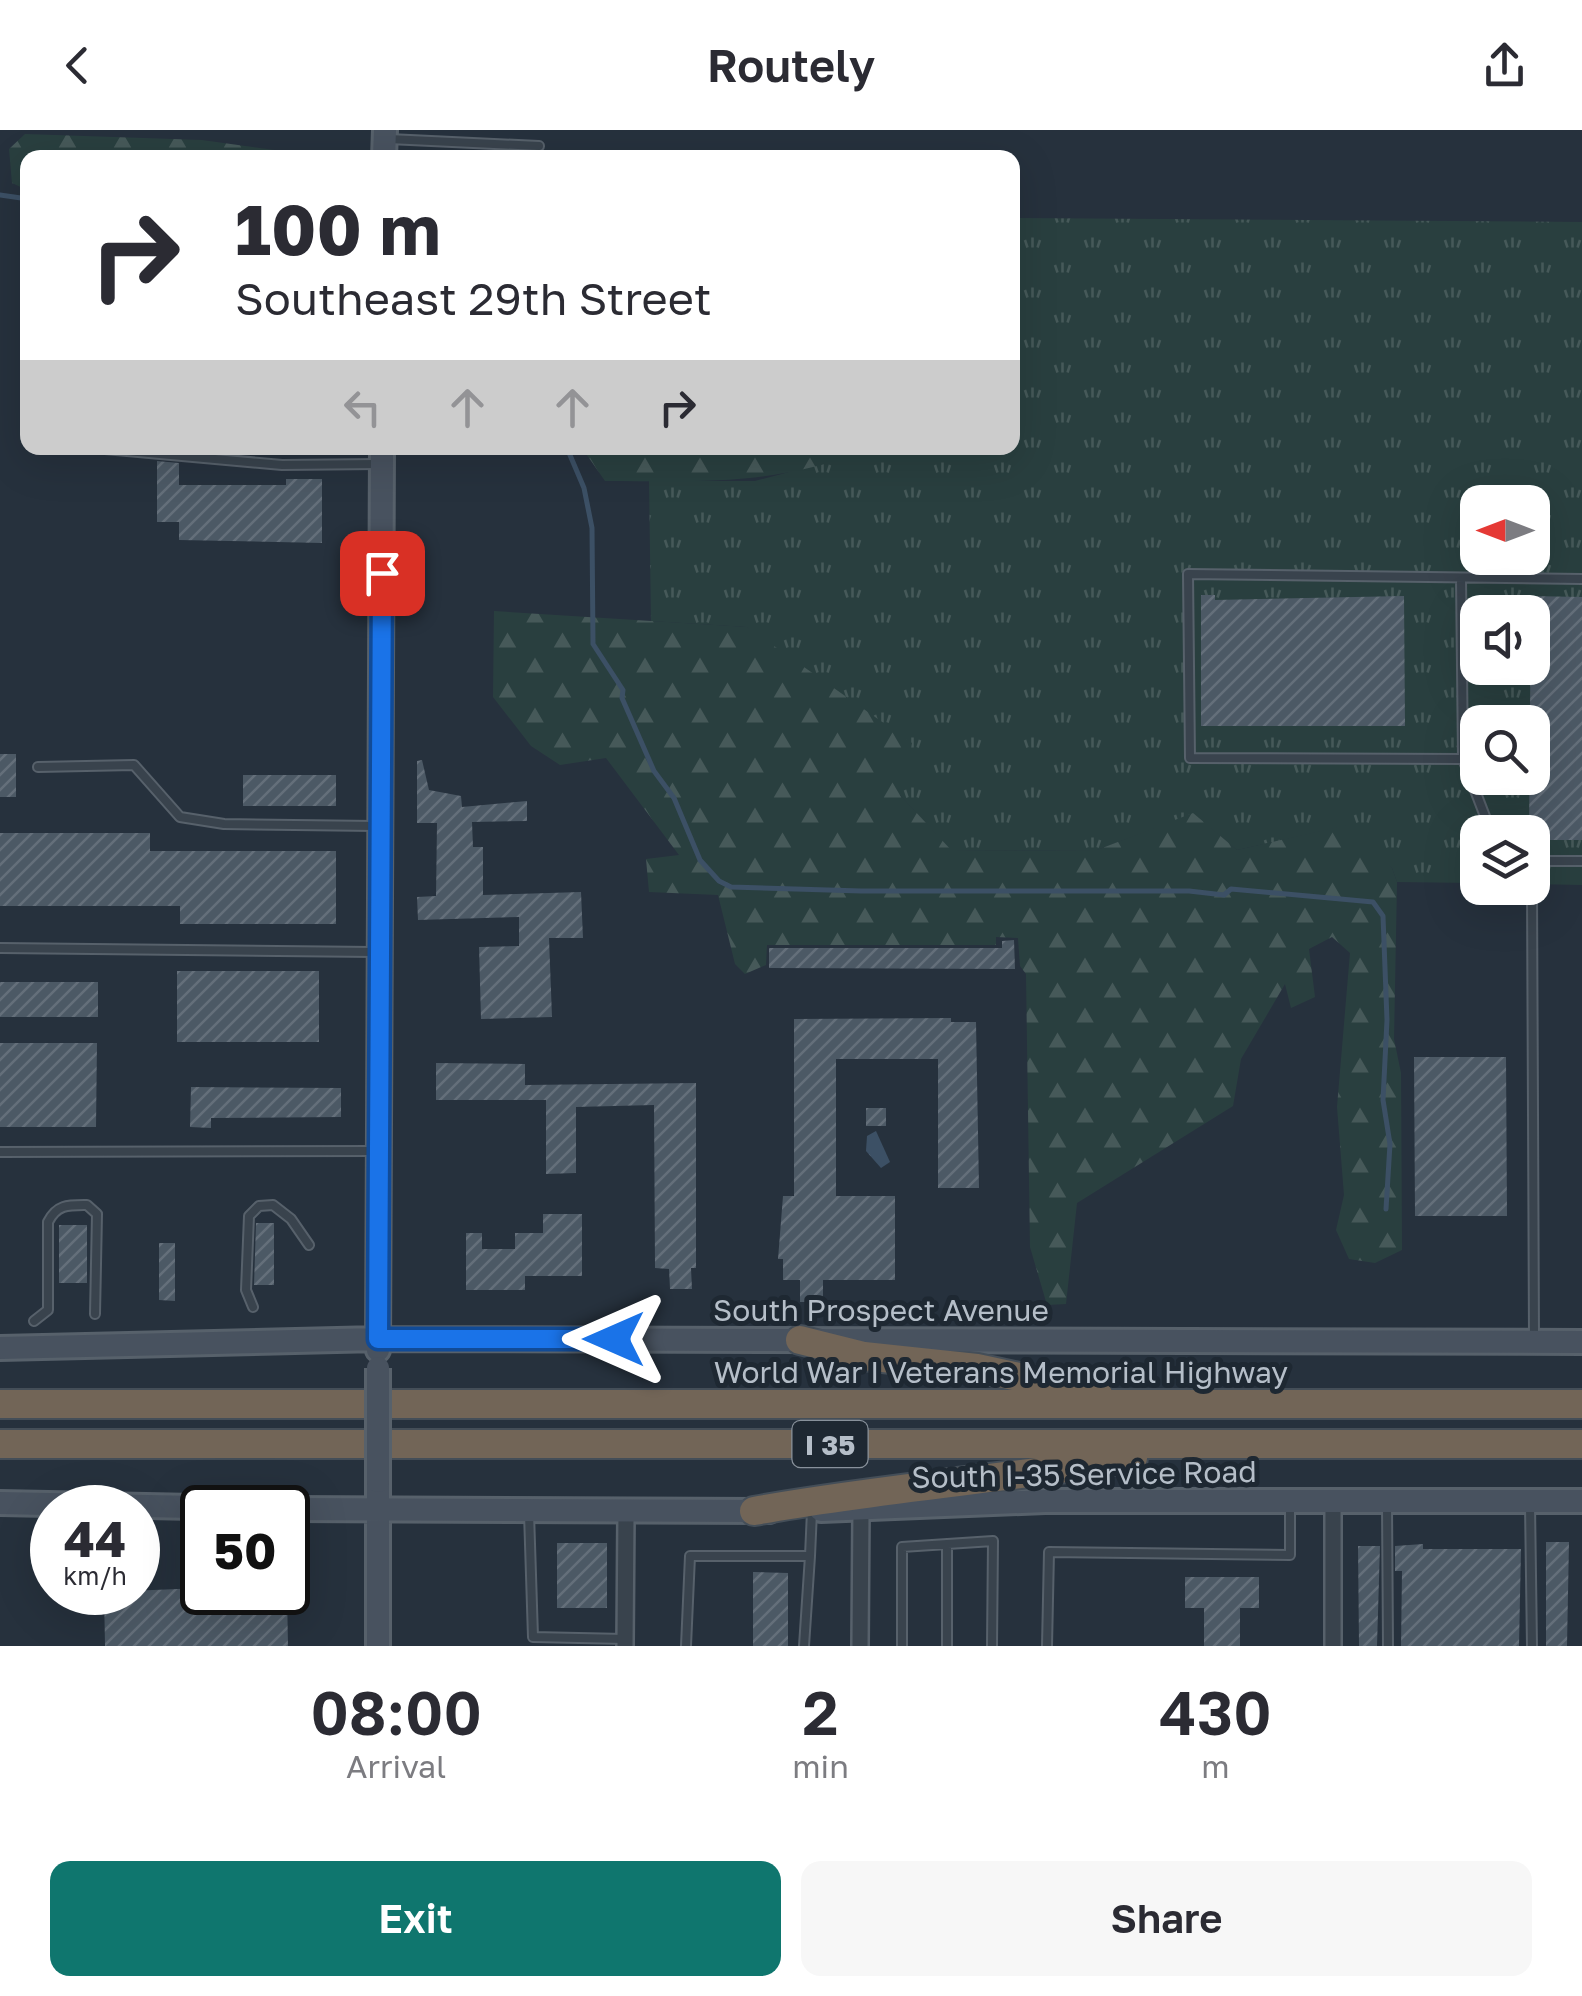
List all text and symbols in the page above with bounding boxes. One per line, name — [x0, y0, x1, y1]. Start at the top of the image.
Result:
icon: back — [50, 38, 105, 93]
text: Routely — [707, 38, 875, 92]
icon: share — [1477, 38, 1532, 93]
text: 100 m — [235, 186, 441, 270]
icon: right — [70, 190, 200, 320]
text: Southeast 29th Street — [235, 271, 712, 325]
icon: left — [335, 380, 390, 435]
icon: ahead — [440, 380, 495, 435]
icon: ahead — [545, 380, 600, 435]
icon: right — [650, 380, 705, 435]
north arrow — [1460, 485, 1550, 575]
map controls — [1460, 485, 1550, 905]
pin — [340, 531, 425, 616]
icon: arrive — [355, 546, 410, 601]
button: sound — [1460, 595, 1550, 685]
button: search — [1460, 705, 1550, 795]
button: layers — [1460, 815, 1550, 905]
position arrow — [562, 1287, 666, 1391]
street label: South Prospect Avenue — [713, 1292, 1049, 1328]
street label: World War I Veterans Memorial Highway — [714, 1354, 1288, 1390]
road number: I 35 — [792, 1421, 868, 1467]
street label: South I-35 Service Road — [911, 1453, 1257, 1495]
speed limit sign: 50 — [180, 1485, 310, 1615]
text: 44 — [64, 1508, 126, 1568]
text: km/h — [63, 1560, 127, 1591]
text: 08:00 — [310, 1676, 482, 1748]
text: 2 — [803, 1676, 839, 1748]
text: 430 — [1159, 1676, 1272, 1748]
text: Arrival — [346, 1747, 446, 1785]
text: min — [792, 1747, 849, 1785]
text: m — [1201, 1747, 1230, 1785]
button: Exit — [50, 1861, 781, 1976]
button: Share — [801, 1861, 1532, 1976]

